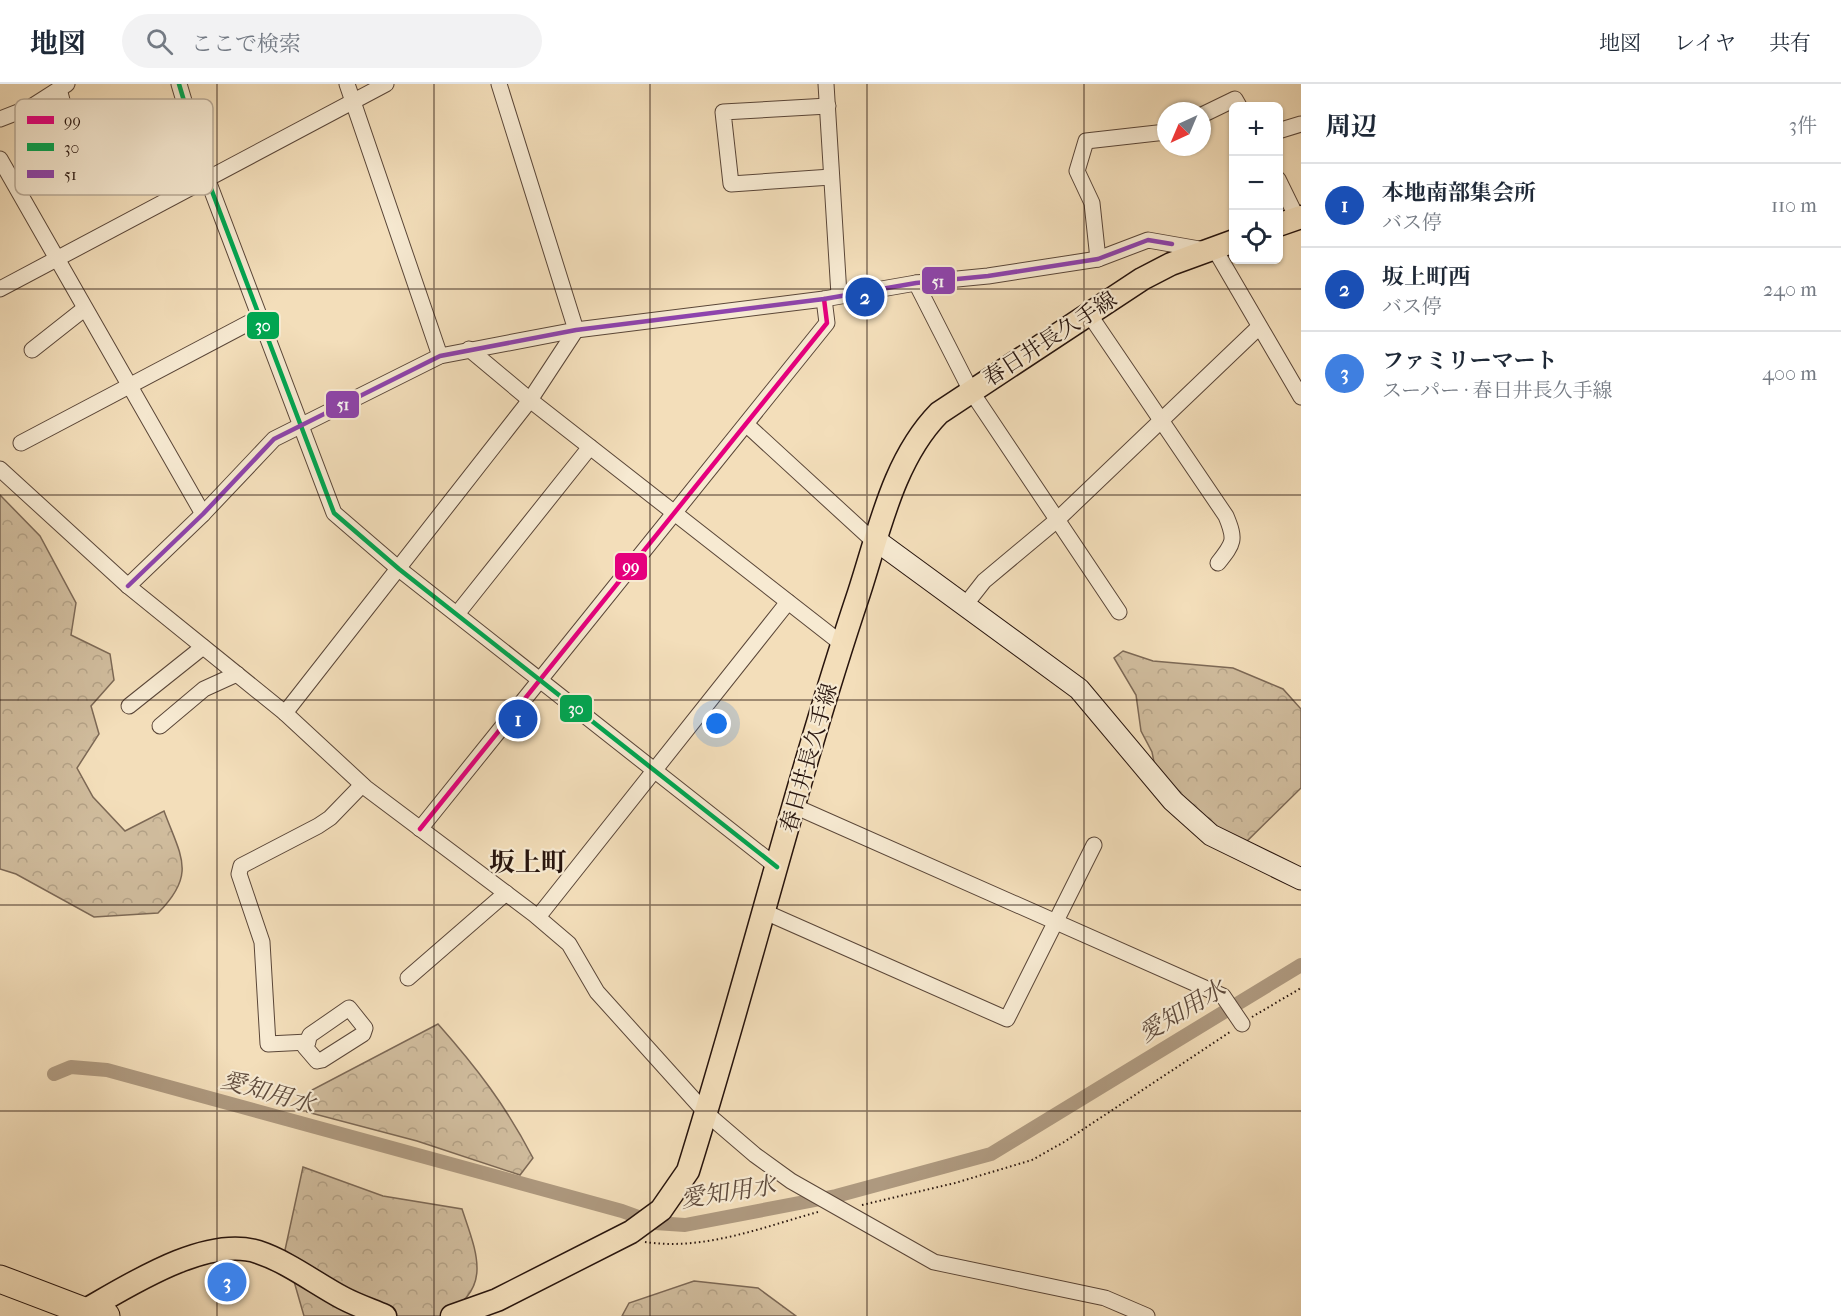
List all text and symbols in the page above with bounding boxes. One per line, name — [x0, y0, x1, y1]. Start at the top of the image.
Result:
search box — [122, 14, 542, 68]
icon: search — [143, 25, 176, 58]
text: 地図 — [30, 27, 86, 60]
text: ここで検索 — [191, 31, 301, 57]
text: 地図 — [1599, 31, 1641, 55]
text: レイヤ — [1674, 31, 1736, 55]
text: 共有 — [1769, 31, 1811, 55]
legend — [15, 99, 213, 195]
north arrow — [1157, 102, 1211, 156]
map controls — [1229, 102, 1283, 264]
button: + — [1229, 102, 1283, 156]
text: 99 — [64, 111, 81, 130]
text: 周辺 — [1325, 111, 1377, 142]
text: 3件 — [1789, 114, 1817, 137]
text: 30 — [64, 138, 79, 157]
button: − — [1229, 156, 1283, 210]
text: 51 — [64, 165, 77, 184]
text: 本地南部集会所 — [1382, 180, 1536, 206]
text: 1 — [1341, 194, 1348, 217]
text: 110 m — [1771, 194, 1817, 217]
button: locate — [1229, 210, 1283, 264]
text: バス停 — [1382, 211, 1442, 234]
text: 坂上町西 — [1382, 264, 1470, 290]
line badge: 51 — [921, 266, 956, 295]
text: 51 — [932, 272, 945, 291]
pin: 2 — [846, 274, 884, 320]
text: 2 — [1339, 278, 1350, 301]
text: 240 m — [1763, 278, 1817, 301]
street label: 春日井長久手線 — [978, 286, 1122, 392]
text: バス停 — [1382, 295, 1442, 318]
line badge: 30 — [246, 311, 280, 340]
text: 30 — [255, 316, 271, 336]
text: ファミリーマート — [1382, 348, 1558, 374]
text: 3 — [1340, 362, 1349, 385]
text: 400 m — [1762, 362, 1817, 385]
text: スーパー · 春日井長久手線 — [1382, 379, 1613, 402]
line badge: 51 — [325, 390, 360, 419]
text: 51 — [337, 395, 350, 414]
line badge: 99 — [614, 552, 648, 581]
text: 99 — [622, 557, 639, 577]
street label: 春日井長久手線 — [775, 680, 843, 836]
line badge: 30 — [559, 694, 593, 723]
pin: 1 — [498, 696, 538, 742]
text: 30 — [568, 699, 584, 719]
your location — [702, 709, 731, 738]
district label: 坂上町 — [489, 847, 567, 878]
water label: 愛知用水 — [1134, 973, 1232, 1048]
water label: 愛知用水 — [218, 1065, 320, 1119]
water label: 愛知用水 — [678, 1170, 780, 1213]
pin: 3 — [208, 1260, 246, 1304]

